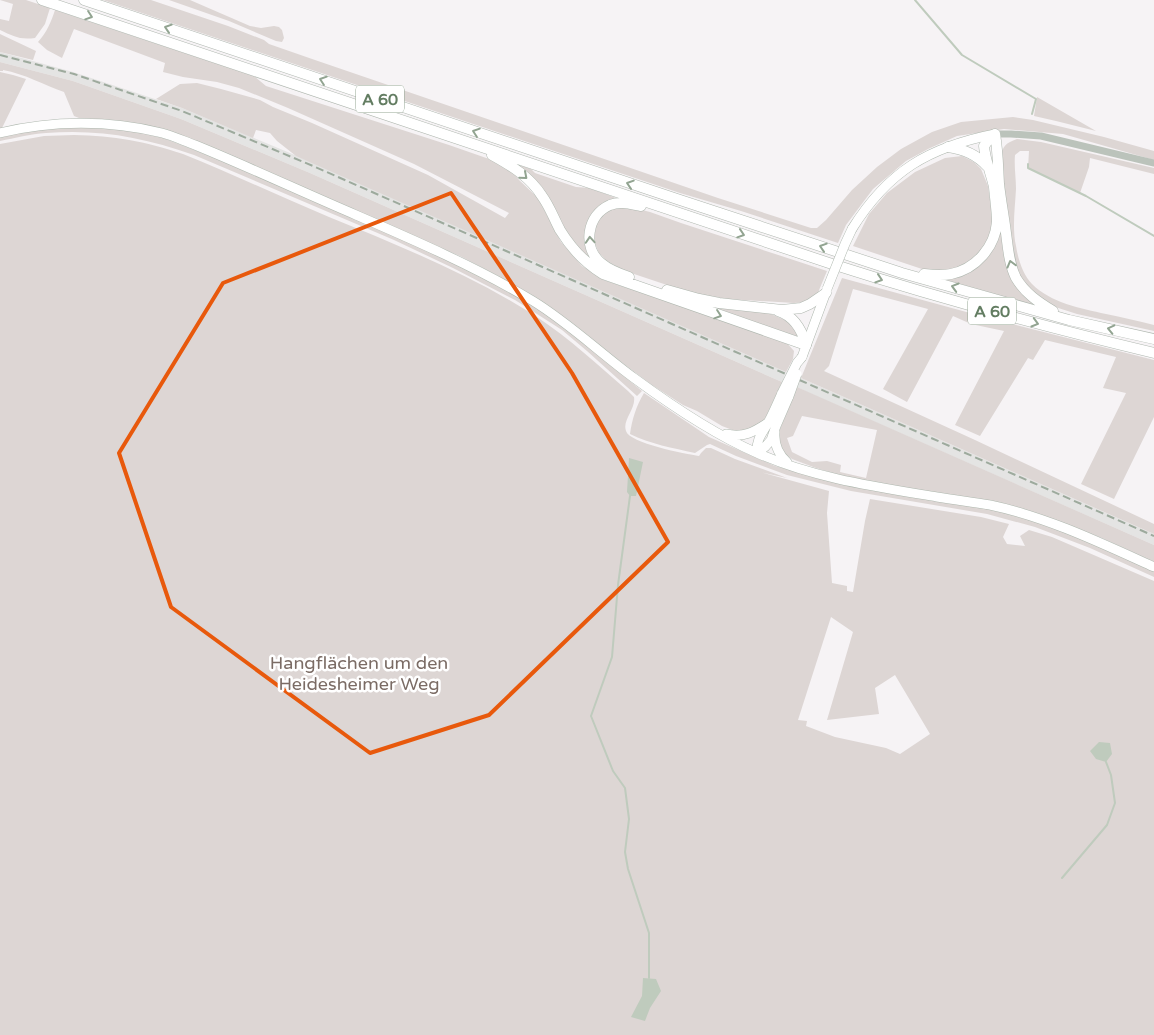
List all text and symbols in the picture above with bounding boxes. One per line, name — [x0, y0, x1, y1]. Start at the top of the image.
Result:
one-way arrow — [84, 10, 92, 20]
one-way arrow — [165, 24, 173, 34]
one-way arrow — [319, 75, 327, 85]
road number: A 60 — [356, 86, 404, 112]
one-way arrow — [473, 128, 481, 138]
one-way arrow — [519, 170, 528, 179]
one-way arrow — [627, 179, 635, 189]
one-way arrow — [737, 228, 745, 238]
one-way arrow — [585, 235, 596, 243]
one-way arrow — [819, 242, 827, 252]
one-way arrow — [1007, 260, 1017, 268]
one-way arrow — [874, 273, 882, 283]
one-way arrow — [951, 283, 959, 293]
road number: A 60 — [968, 298, 1016, 324]
one-way arrow — [714, 309, 722, 319]
one-way arrow — [1030, 318, 1038, 328]
one-way arrow — [1107, 325, 1116, 335]
park label: Hangflächen um den Heidesheimer Weg — [270, 652, 448, 695]

